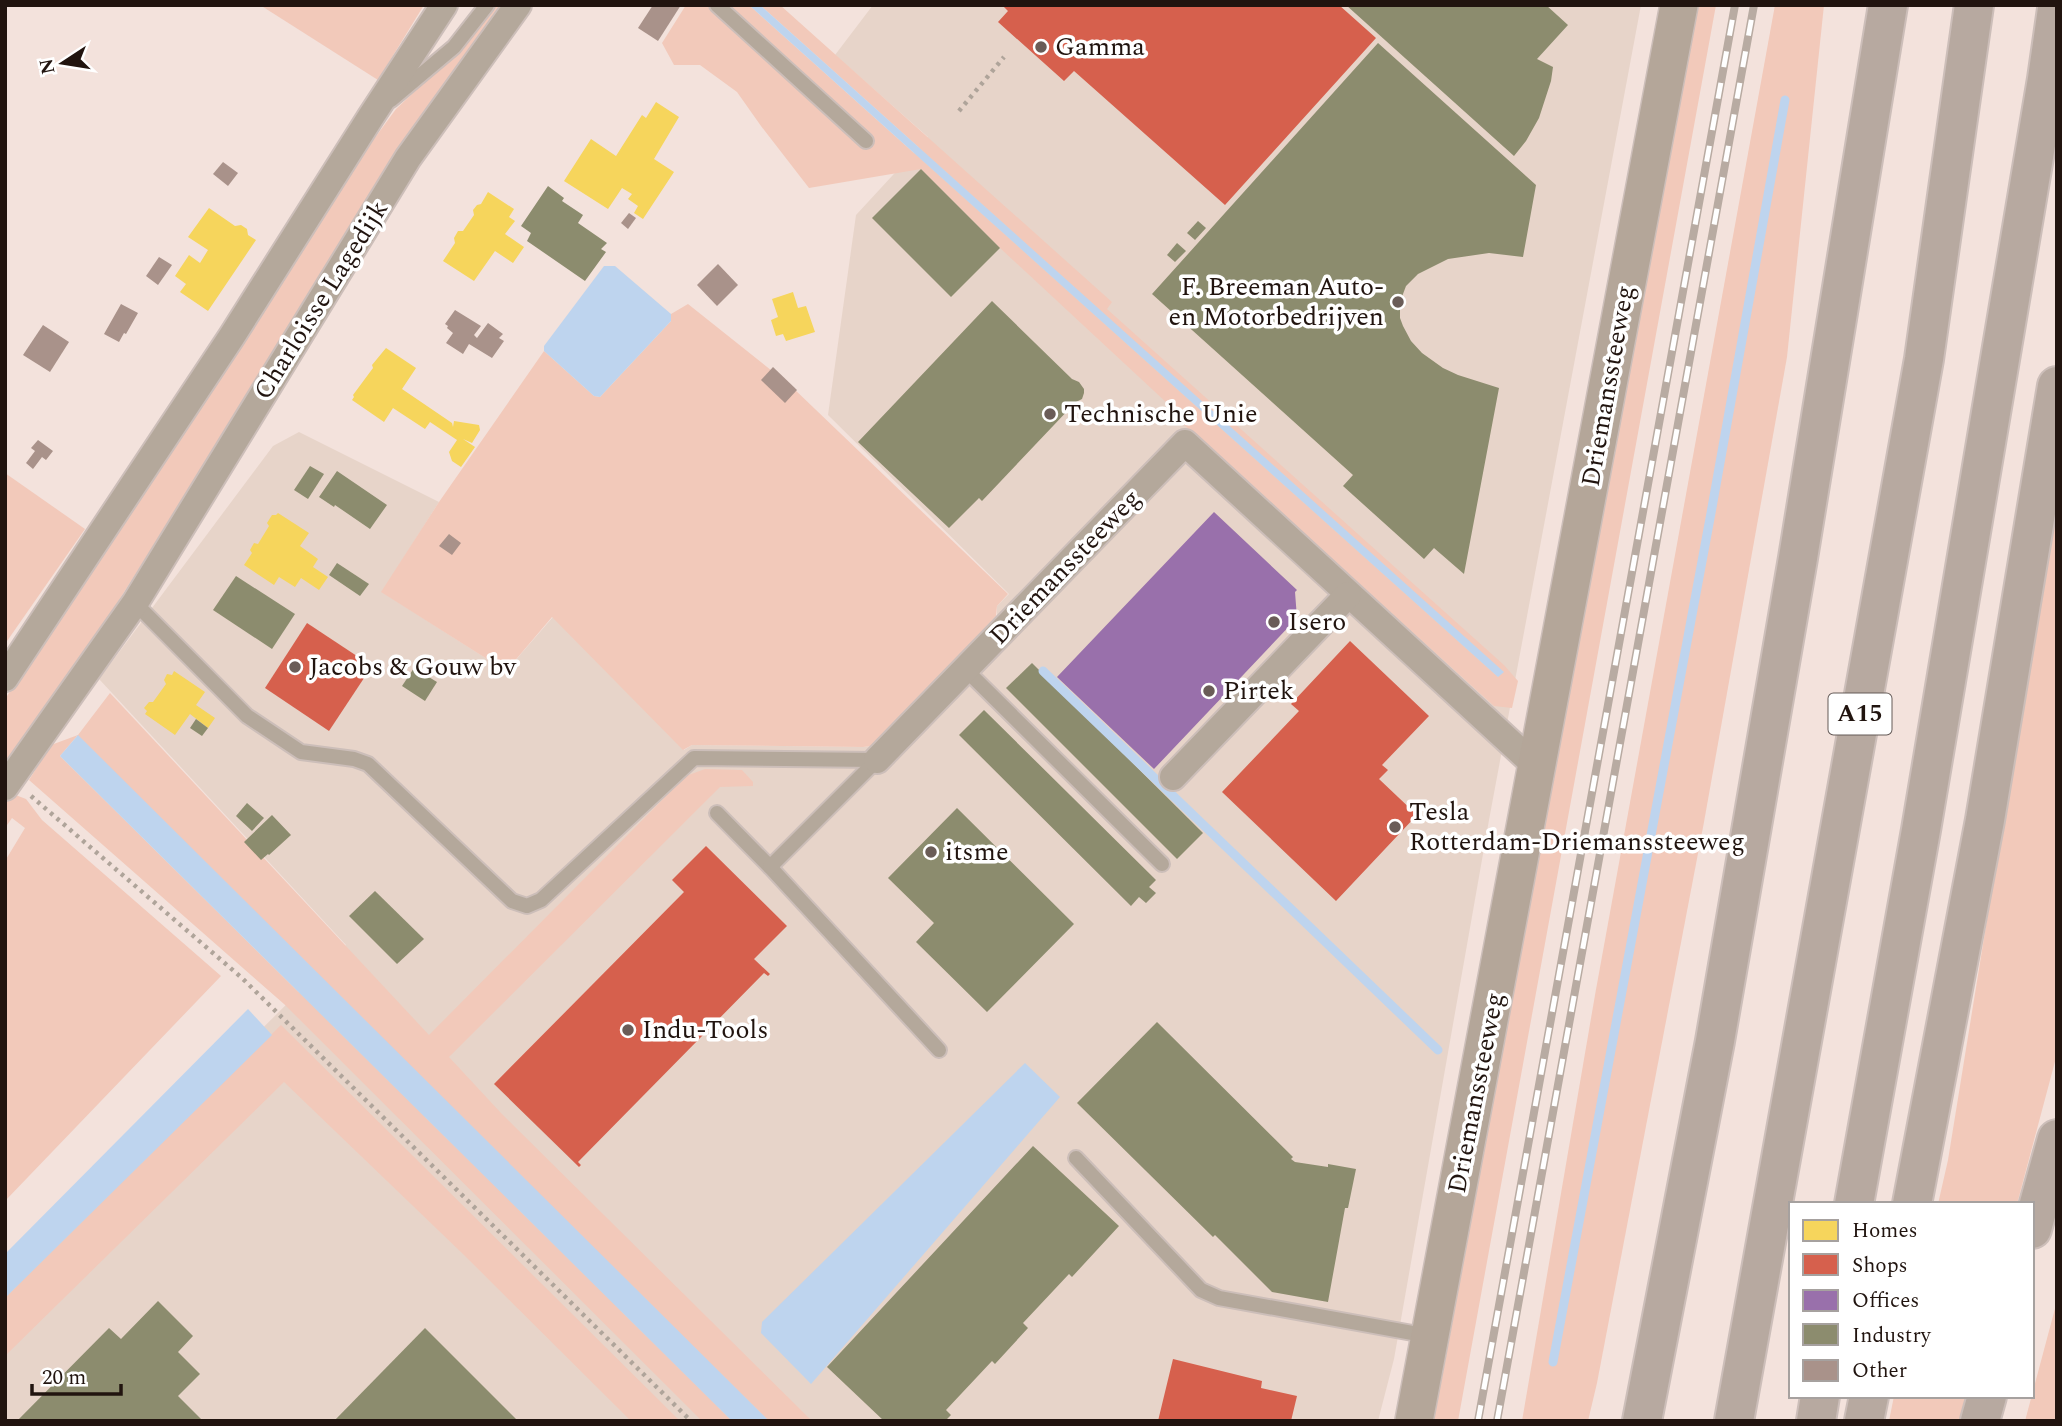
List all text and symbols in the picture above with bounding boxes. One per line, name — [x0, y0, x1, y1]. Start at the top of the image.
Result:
place label: Gamma — [1055, 27, 1145, 67]
north arrow — [28, 28, 98, 98]
marker: Gamma — [1033, 39, 1049, 55]
text: N — [32, 56, 64, 77]
street label: Charloisse Lagedijk — [243, 192, 399, 408]
place label: F. Breeman Auto- en Motorbedrijven — [1169, 267, 1384, 337]
street label: Driemanssteeweg — [1571, 282, 1645, 490]
marker: F. Breeman Auto- en Motorbedrijven — [1390, 294, 1406, 310]
place label: Technische Unie — [1064, 394, 1258, 434]
marker: Technische Unie — [1042, 406, 1058, 422]
street label: Driemanssteeweg — [980, 480, 1150, 654]
place label: Isero — [1288, 602, 1346, 642]
marker: Isero — [1266, 614, 1282, 630]
place label: Jacobs & Gouw bv — [309, 647, 518, 687]
marker: Jacobs & Gouw bv — [287, 659, 303, 675]
place label: Pirtek — [1223, 671, 1294, 711]
marker: Pirtek — [1201, 683, 1217, 699]
road number: A15 — [1828, 694, 1892, 734]
place label: Tesla Rotterdam-Driemanssteeweg — [1409, 792, 1745, 862]
marker: Tesla Rotterdam-Driemanssteeweg — [1387, 819, 1403, 835]
place label: itsme — [945, 832, 1009, 872]
marker: itsme — [923, 844, 939, 860]
street label: Driemanssteeweg — [1437, 989, 1515, 1197]
place label: Indu-Tools — [642, 1010, 768, 1050]
marker: Indu-Tools — [620, 1022, 636, 1038]
legend — [1789, 1202, 2034, 1398]
text: Homes — [1852, 1215, 1918, 1247]
text: Shops — [1852, 1250, 1908, 1282]
text: Offices — [1852, 1285, 1919, 1317]
text: Industry — [1852, 1320, 1932, 1352]
scale bar — [32, 1352, 121, 1396]
text: Other — [1852, 1355, 1907, 1387]
text: 20 m — [42, 1362, 86, 1394]

